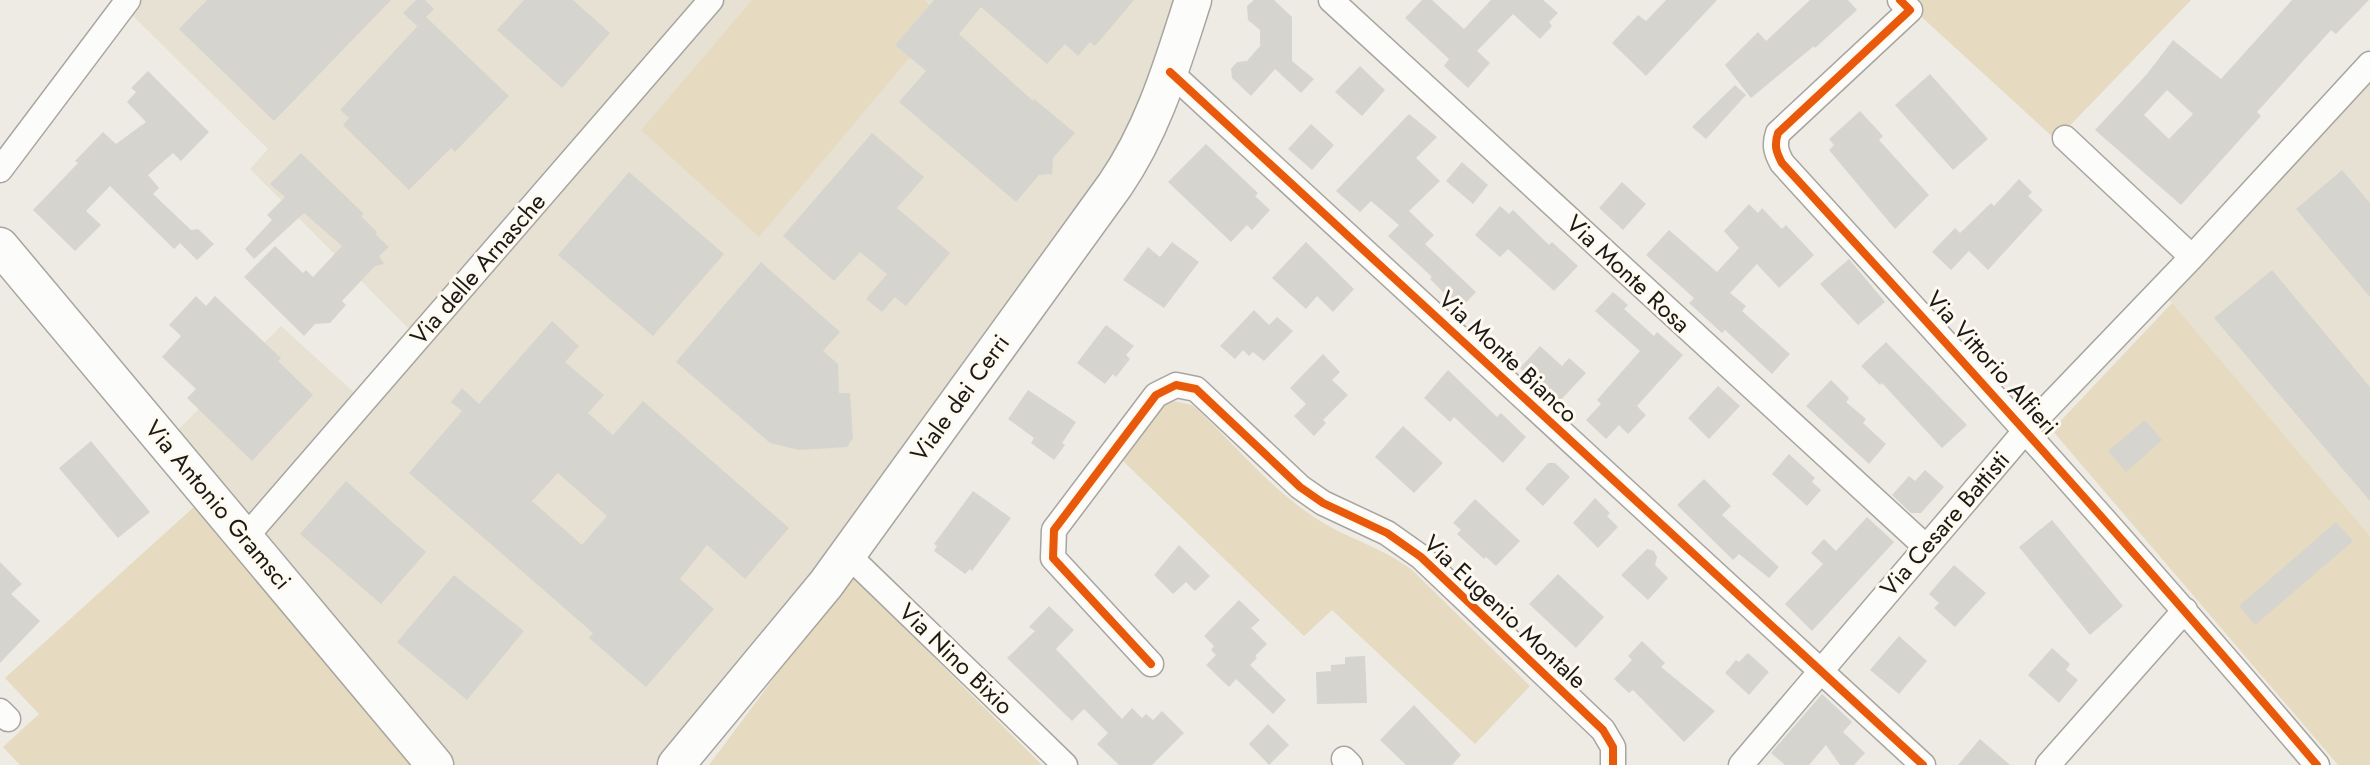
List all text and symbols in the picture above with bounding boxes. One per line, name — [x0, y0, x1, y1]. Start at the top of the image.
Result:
street label: Via delle Arnasche — [402, 185, 554, 353]
street label: Via Monte Rosa — [1558, 207, 1698, 341]
street label: Via Monte Bianco — [1431, 283, 1586, 431]
street label: Via Vittorio Alfieri — [1918, 283, 2067, 443]
street label: Viale dei Cerri — [901, 327, 1018, 469]
street label: Via Antonio Gramsci — [137, 412, 300, 597]
street label: Via Cesare Battisti — [1872, 443, 2018, 604]
street label: Via Eugenio Montale — [1416, 526, 1595, 697]
street label: Via Nino Bixio — [891, 595, 1022, 723]

